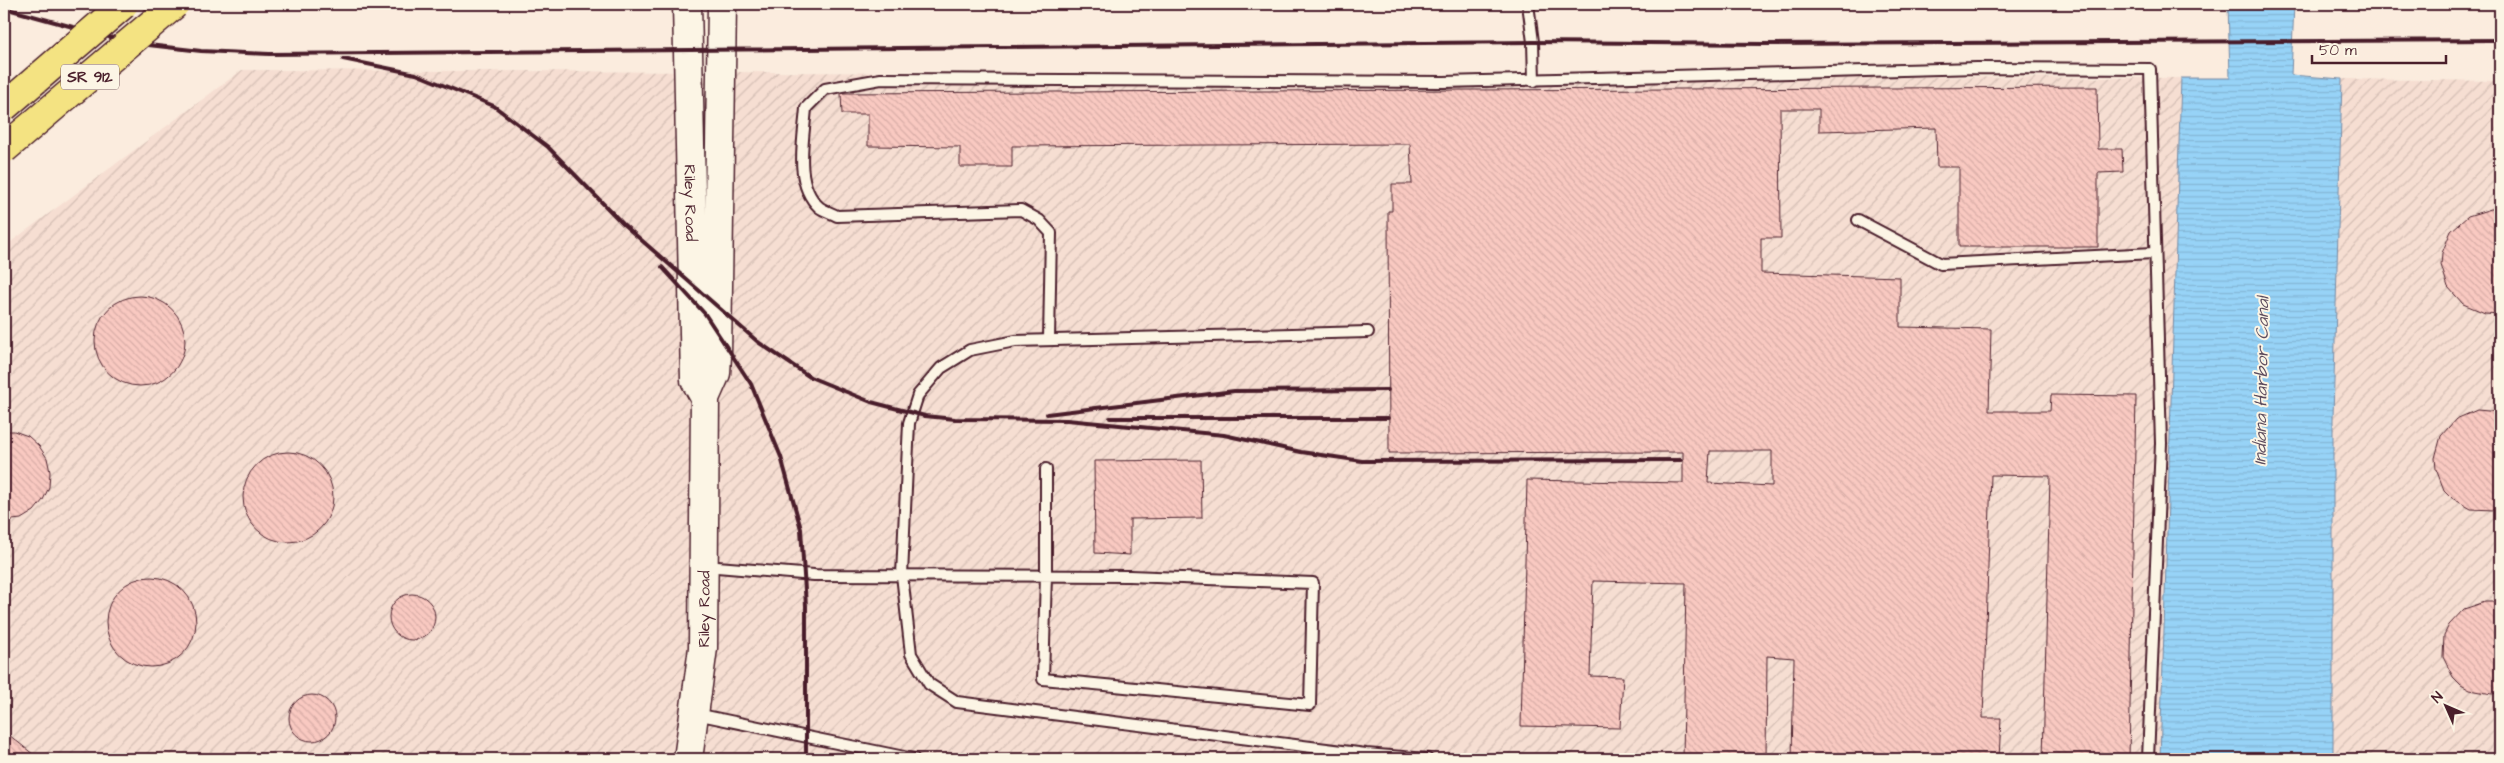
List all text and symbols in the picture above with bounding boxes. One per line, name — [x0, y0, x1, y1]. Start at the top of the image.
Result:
scale bar — [2312, 32, 2445, 64]
text: 50 m — [2319, 40, 2357, 61]
road number: SR 912 — [61, 64, 119, 90]
street label: Riley Road — [678, 164, 702, 242]
water label: Indiana Harbor Canal — [2248, 294, 2276, 465]
street label: Riley Road — [693, 570, 716, 648]
north arrow — [2422, 680, 2472, 730]
text: N — [2427, 687, 2448, 708]

